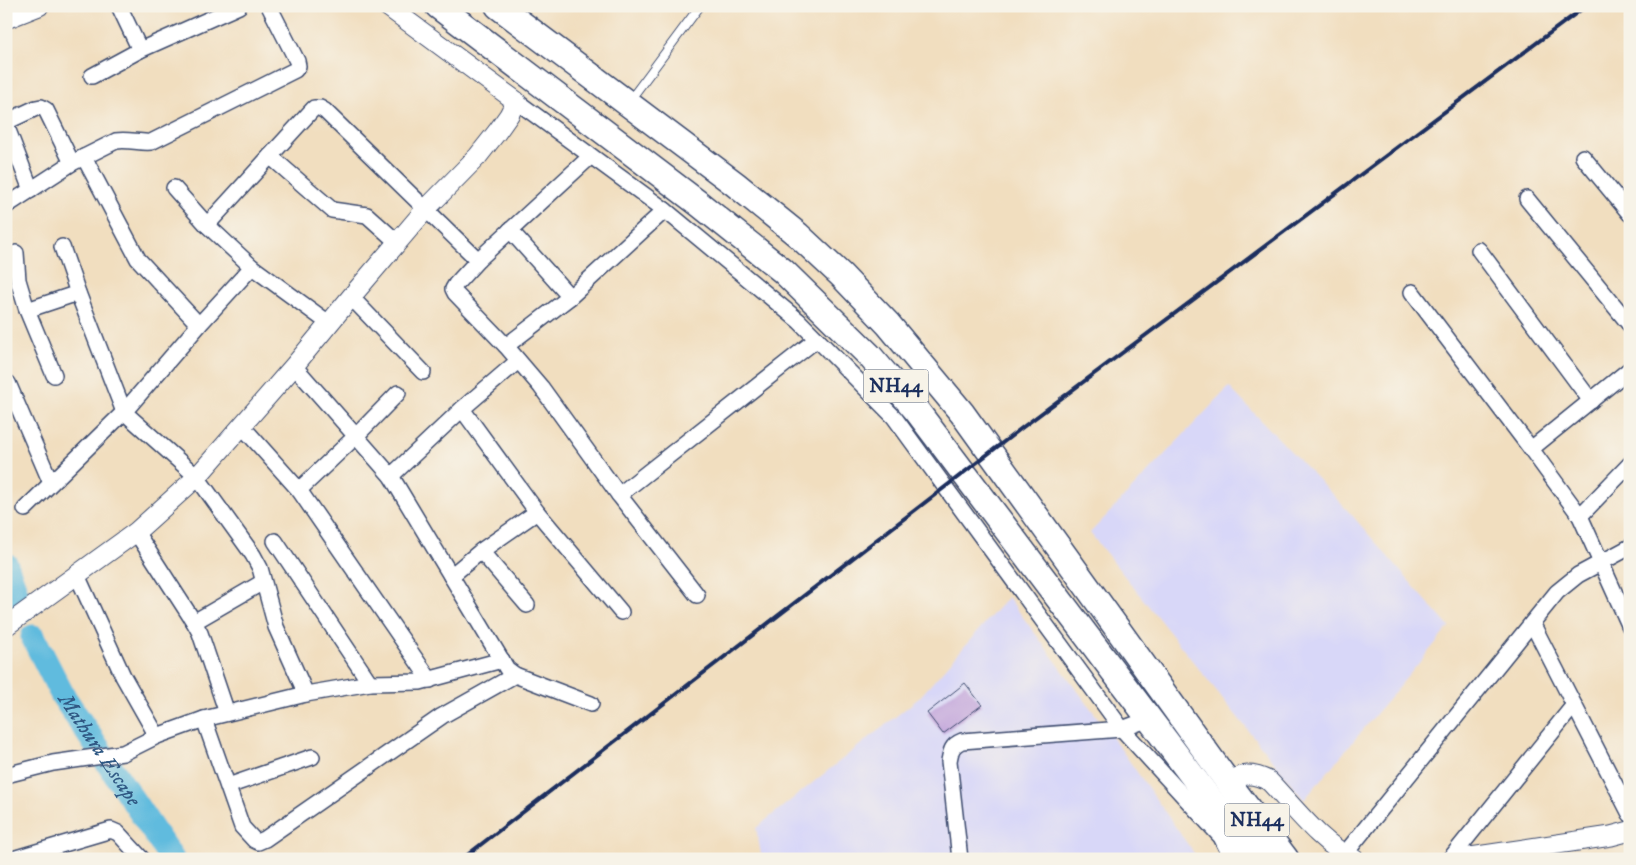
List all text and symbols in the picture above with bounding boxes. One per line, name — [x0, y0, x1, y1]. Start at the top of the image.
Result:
road number: NH44 — [864, 370, 928, 402]
water label: Mathura Escape — [51, 687, 147, 812]
road number: NH44 — [1224, 804, 1290, 836]

